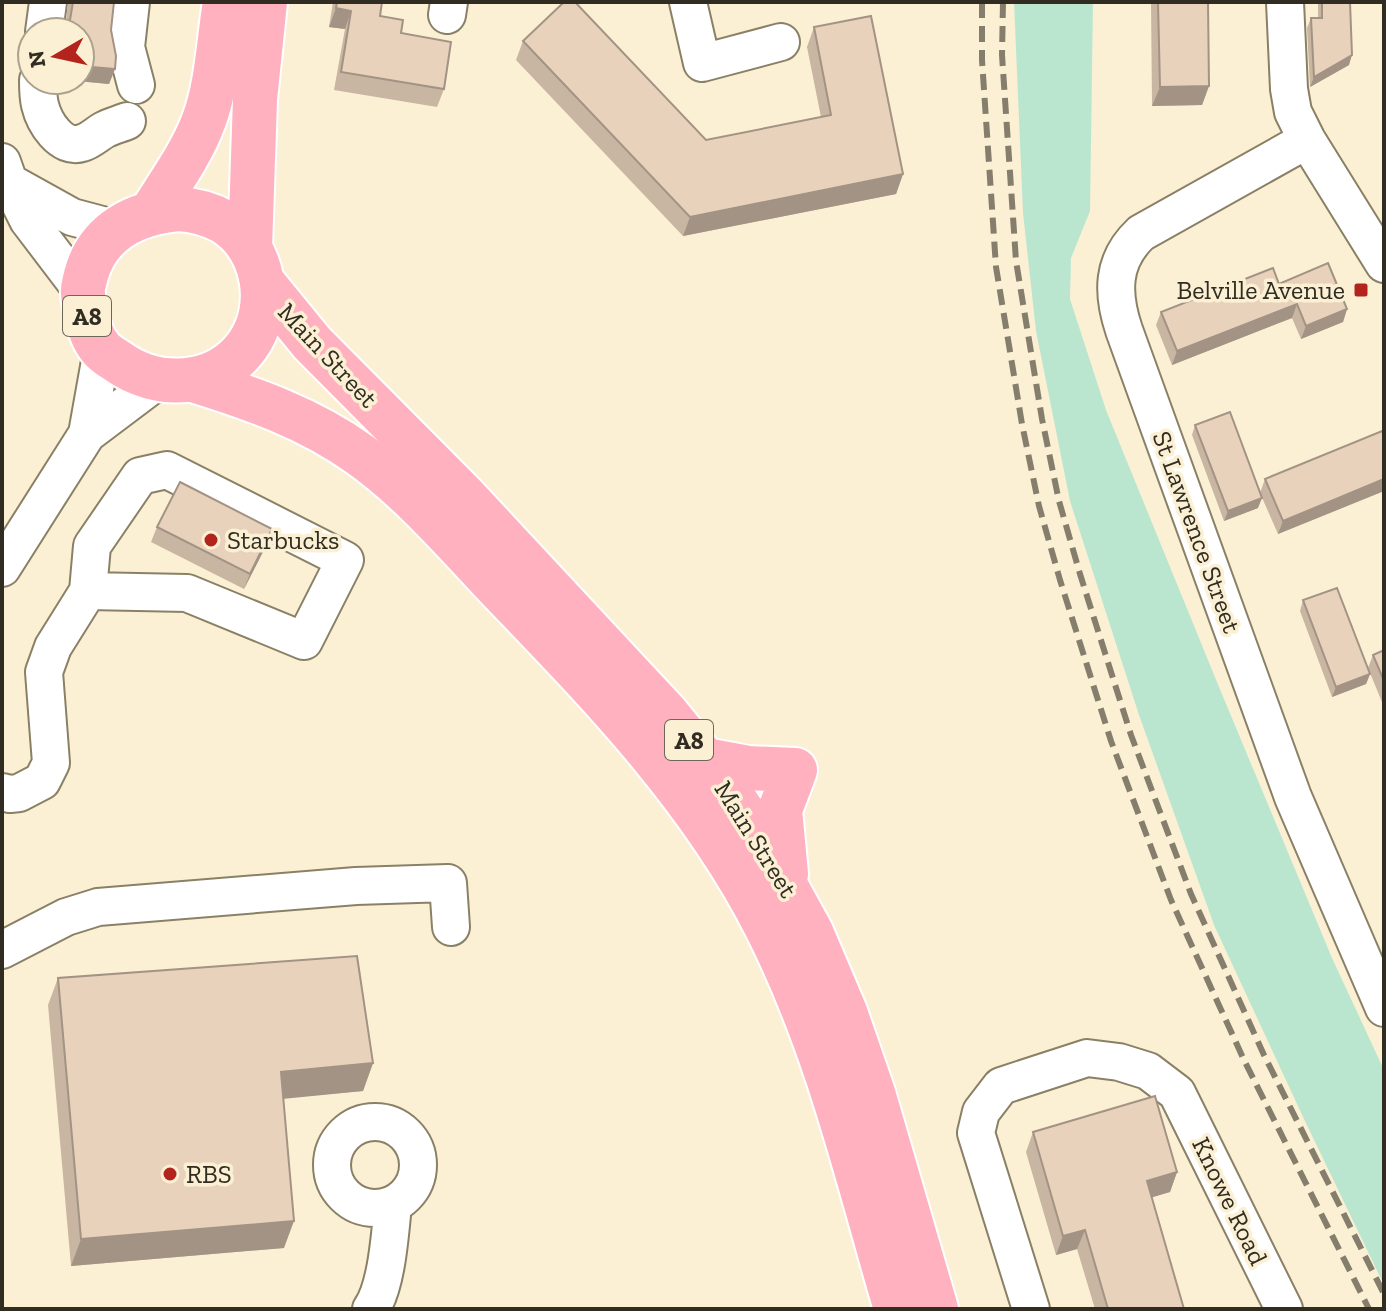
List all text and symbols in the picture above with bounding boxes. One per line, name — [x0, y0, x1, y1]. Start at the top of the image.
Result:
north arrow — [16, 16, 96, 96]
text: N — [22, 48, 51, 69]
place label: Belville Avenue — [1176, 274, 1345, 306]
marker: Belville Avenue — [1352, 281, 1370, 299]
road number: A8 — [63, 296, 111, 336]
street label: Main Street — [271, 296, 385, 414]
street label: St Lawrence Street — [1146, 427, 1248, 638]
place label: Starbucks — [227, 524, 339, 556]
marker: Starbucks — [202, 531, 220, 549]
road number: A8 — [665, 720, 713, 760]
street label: Main Street — [708, 775, 805, 904]
street label: Knowe Road — [1185, 1132, 1275, 1270]
place label: RBS — [186, 1158, 232, 1190]
marker: RBS — [161, 1165, 179, 1183]

